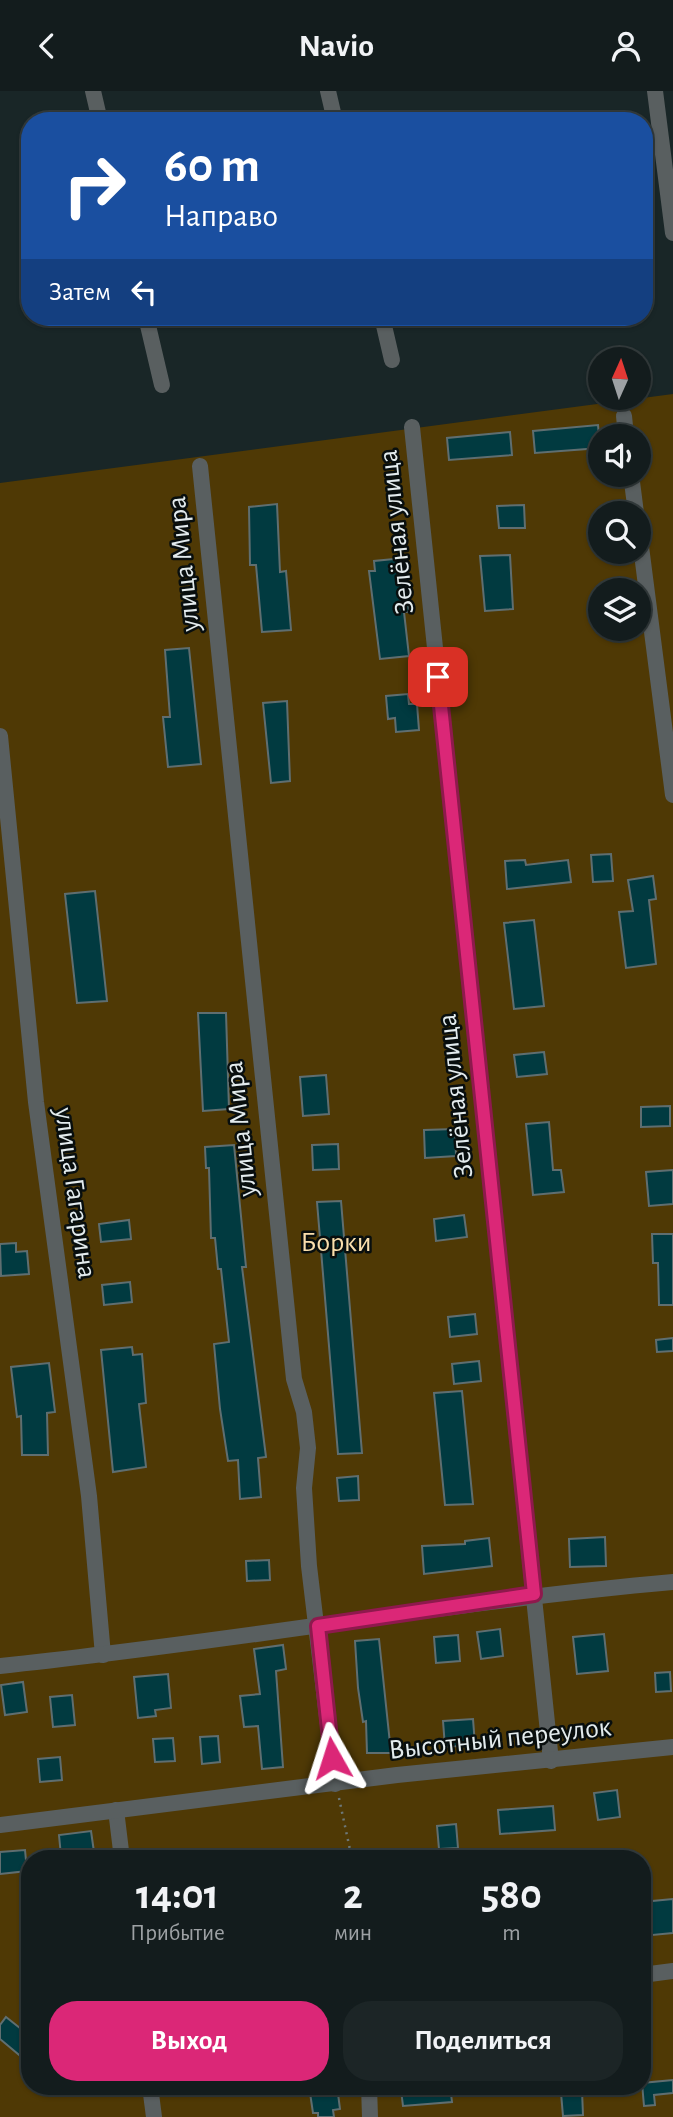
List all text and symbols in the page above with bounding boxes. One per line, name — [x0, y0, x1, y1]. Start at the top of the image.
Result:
icon: back — [28, 27, 66, 65]
icon: person — [607, 27, 645, 65]
text: Navio — [299, 30, 374, 62]
icon: right — [49, 140, 140, 231]
text: 60 m — [164, 142, 260, 191]
text: Направо — [164, 200, 278, 232]
icon: left — [125, 273, 163, 311]
text: Затем — [49, 279, 111, 305]
north arrow — [588, 347, 651, 409]
map controls — [588, 347, 651, 641]
button: sound — [588, 424, 651, 487]
street label: Зелёная улица — [374, 448, 420, 615]
street label: улица Мира — [163, 495, 205, 634]
button: search — [588, 501, 651, 564]
button: layers — [588, 578, 651, 641]
pin — [408, 647, 468, 707]
icon: arrive — [419, 658, 457, 696]
street label: Зелёная улица — [433, 1012, 479, 1179]
street label: улица Мира — [220, 1060, 262, 1199]
street label: улица Гагарина — [49, 1105, 101, 1280]
park label: Борки — [300, 1229, 372, 1257]
street label: Высотный переулок — [387, 1713, 613, 1765]
position arrow — [295, 1721, 369, 1795]
text: 14:01 — [136, 1874, 219, 1916]
text: 2 — [343, 1874, 363, 1916]
text: 580 — [481, 1874, 542, 1916]
text: Прибытие — [130, 1922, 225, 1945]
text: мин — [334, 1922, 372, 1945]
text: m — [502, 1922, 521, 1945]
button: Выход — [49, 2001, 329, 2081]
button: Поделиться — [343, 2001, 623, 2081]

